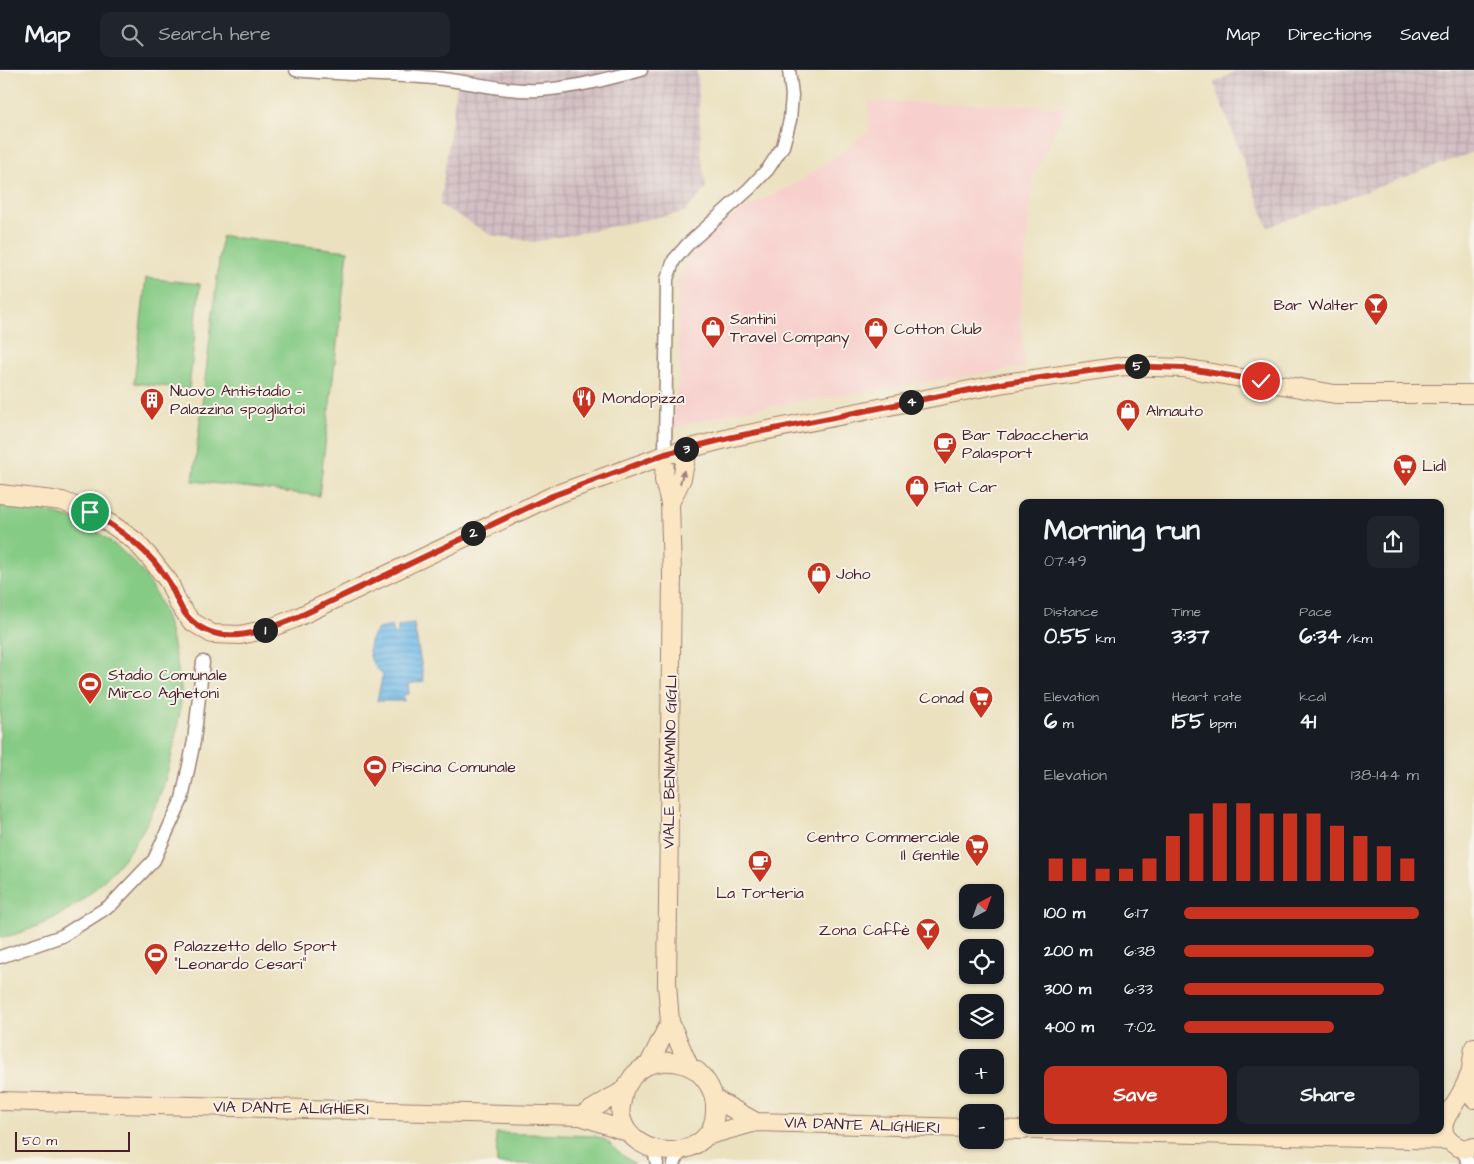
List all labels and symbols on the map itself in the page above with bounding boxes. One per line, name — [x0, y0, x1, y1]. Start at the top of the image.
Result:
bar icon: Bar Walter — [1363, 292, 1389, 326]
place label: Bar Walter — [1274, 294, 1358, 316]
place label: Santini Travel Company — [730, 308, 850, 349]
shop icon: Santini Travel Company — [700, 315, 726, 349]
shop icon: Cotton Club — [863, 316, 889, 350]
place label: Cotton Club — [894, 318, 982, 340]
pin: 5 — [1124, 354, 1150, 378]
pin — [1240, 360, 1282, 402]
place label: Nuovo Antistadio - Palazzina spogliatoi — [170, 380, 306, 421]
restaurant icon: Mondopizza — [571, 385, 597, 419]
building icon: Nuovo Antistadio - Palazzina spogliatoi — [139, 387, 165, 421]
place label: Mondopizza — [602, 387, 685, 409]
pin: 4 — [898, 390, 924, 414]
shop icon: Almauto — [1115, 398, 1141, 432]
place label: Almauto — [1146, 400, 1203, 422]
place label: Bar Tabaccheria Palasport — [962, 424, 1088, 464]
cafe icon: Bar Tabaccheria Palasport — [932, 431, 958, 465]
pin: 3 — [674, 436, 698, 462]
supermarket icon: Lidl — [1392, 453, 1418, 487]
place label: Lidl — [1422, 455, 1446, 477]
one-way arrow — [678, 469, 686, 484]
shop icon: Fiat Car — [904, 474, 930, 508]
place label: Fiat Car — [934, 476, 997, 498]
pin — [69, 491, 111, 533]
pin: 2 — [460, 520, 486, 546]
shop icon: Joho — [806, 561, 832, 595]
place label: Joho — [836, 563, 870, 585]
pin: 1 — [252, 618, 278, 642]
place label: Stadio Comunale Mirco Aghetoni — [108, 664, 227, 705]
sports icon: Stadio Comunale Mirco Aghetoni — [77, 671, 103, 705]
street label: VIALE BENIAMINO GIGLI — [657, 675, 683, 849]
supermarket icon: Conad — [968, 685, 994, 719]
place label: Conad — [919, 687, 964, 709]
sports icon: Piscina Comunale — [362, 754, 388, 788]
place label: Piscina Comunale — [392, 756, 516, 778]
place label: Centro Commerciale Il Gentile — [807, 826, 960, 866]
supermarket icon: Centro Commerciale Il Gentile — [964, 833, 990, 867]
cafe icon: La Torteria — [747, 849, 773, 883]
place label: La Torteria — [716, 882, 804, 904]
north arrow — [959, 884, 1004, 929]
bar icon: Zona Caffè — [915, 917, 941, 951]
place label: Zona Caffè — [819, 919, 910, 941]
place label: Palazzetto dello Sport "Leonardo Cesari" — [174, 935, 337, 975]
sports icon: Palazzetto dello Sport "Leonardo Cesari" — [143, 942, 169, 976]
street label: VIA DANTE ALIGHIERI — [213, 1096, 369, 1120]
street label: VIA DANTE ALIGHIERI — [784, 1111, 940, 1139]
scale bar — [15, 1129, 130, 1152]

